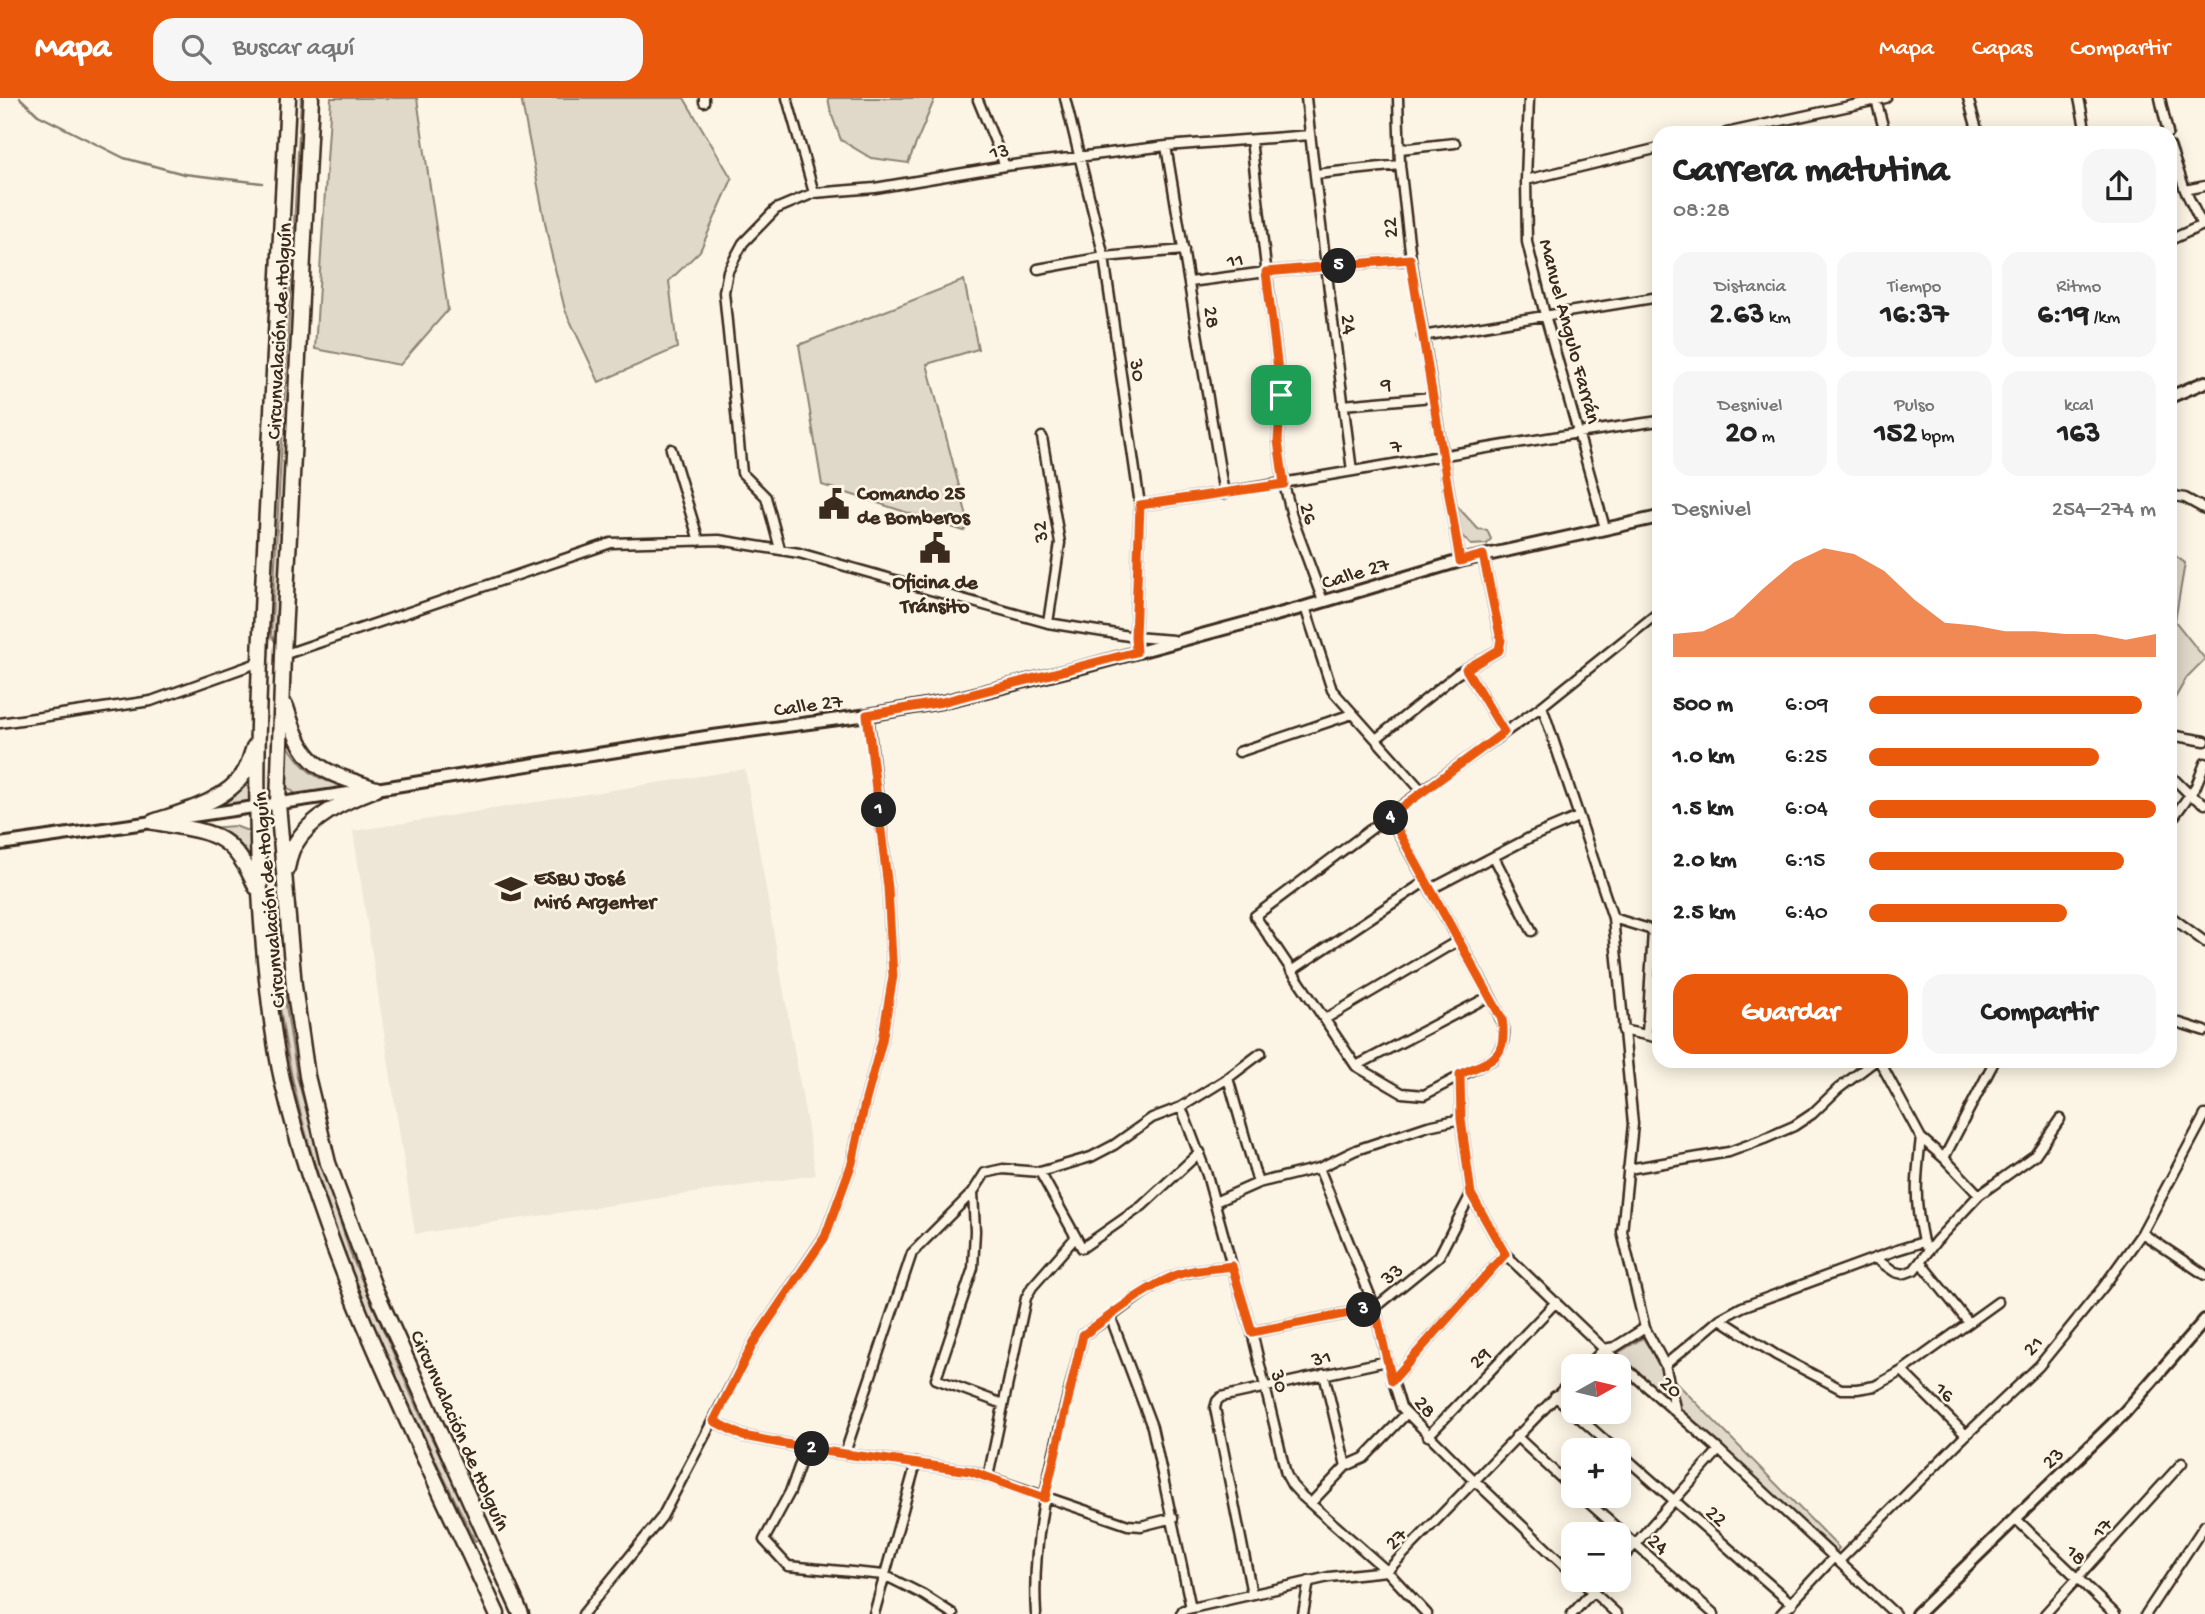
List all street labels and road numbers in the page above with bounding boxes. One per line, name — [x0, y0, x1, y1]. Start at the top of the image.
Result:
street label: 13 — [987, 140, 1011, 167]
street label: 22 — [1379, 216, 1406, 239]
street label: Circunvalación de Holguín — [263, 222, 300, 440]
street label: Manuel Angulo Farrán — [1531, 237, 1604, 427]
street label: 11 — [1224, 249, 1245, 276]
street label: 28 — [1195, 305, 1224, 330]
street label: 24 — [1333, 313, 1360, 336]
street label: 30 — [1121, 356, 1150, 384]
street label: 9 — [1379, 374, 1393, 399]
street label: 7 — [1388, 435, 1405, 462]
street label: 26 — [1292, 500, 1322, 528]
street label: 32 — [1029, 520, 1056, 545]
street label: Calle 27 — [1319, 553, 1394, 597]
street label: Calle 27 — [772, 690, 846, 725]
street label: Circunvalación de Holguín — [250, 790, 293, 1009]
street label: 33 — [1376, 1259, 1410, 1293]
street label: Circunvalación de Holguín — [402, 1327, 513, 1536]
street label: 21 — [2019, 1332, 2050, 1363]
street label: 29 — [1465, 1343, 1498, 1376]
street label: 31 — [1309, 1346, 1334, 1375]
street label: 30 — [1263, 1367, 1292, 1396]
street label: 20 — [1653, 1372, 1686, 1405]
street label: 16 — [1927, 1377, 1959, 1409]
street label: 28 — [1407, 1392, 1440, 1425]
street label: 23 — [2038, 1443, 2071, 1476]
street label: 22 — [1699, 1501, 1731, 1534]
street label: 17 — [2087, 1513, 2120, 1546]
street label: 27 — [1381, 1523, 1415, 1557]
street label: 24 — [1641, 1530, 1673, 1562]
street label: 18 — [2058, 1540, 2090, 1572]

